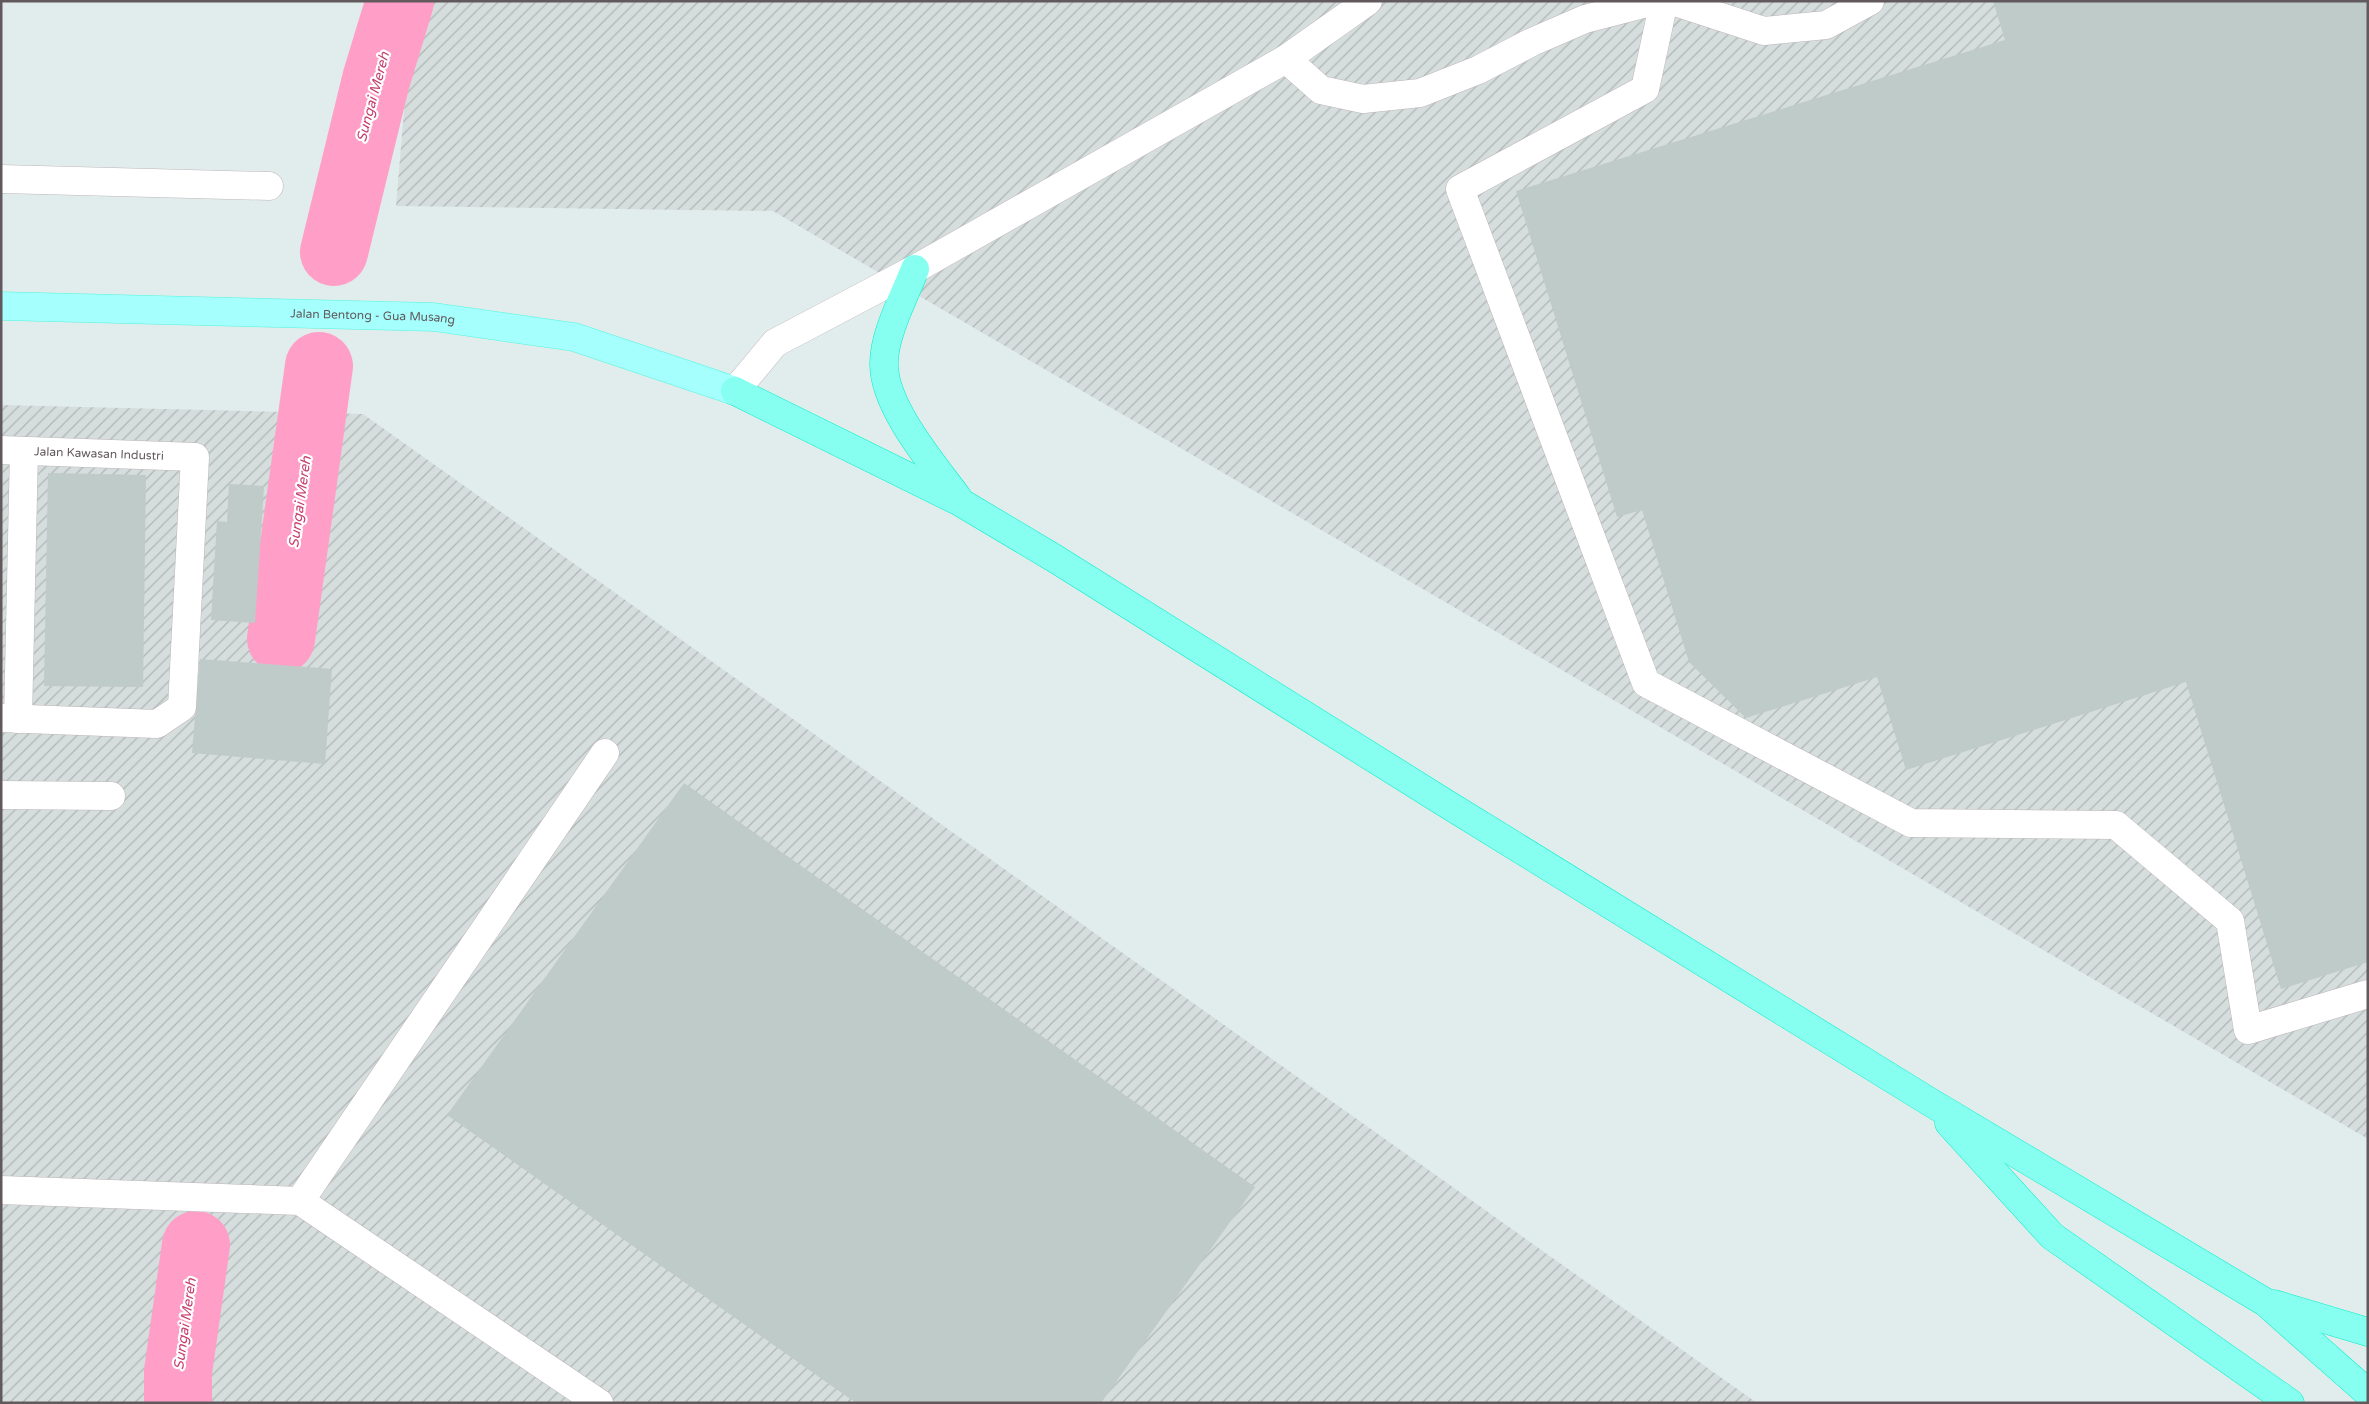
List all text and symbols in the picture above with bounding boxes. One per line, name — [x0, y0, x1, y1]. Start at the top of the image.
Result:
water label: Sungai Mereh — [353, 50, 393, 144]
street label: Jalan Bentong - Gua Musang — [290, 306, 456, 327]
street label: Jalan Kawasan Industri — [34, 444, 164, 463]
water label: Sungai Mereh — [285, 455, 315, 549]
water label: Sungai Mereh — [170, 1277, 200, 1371]

